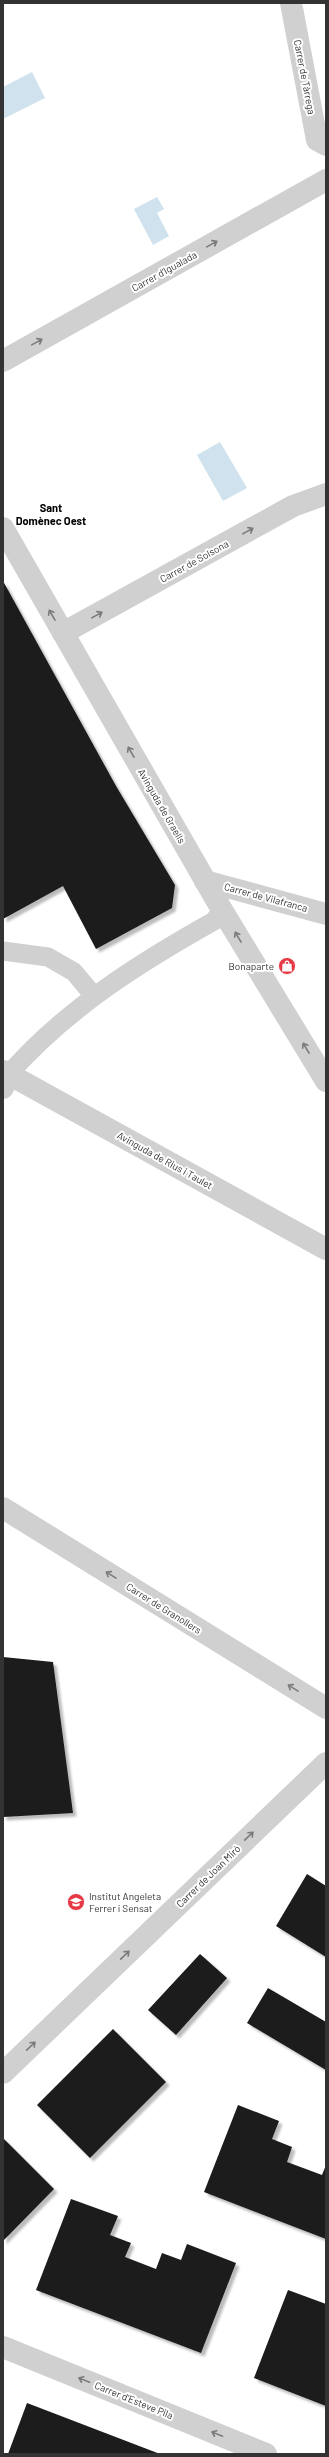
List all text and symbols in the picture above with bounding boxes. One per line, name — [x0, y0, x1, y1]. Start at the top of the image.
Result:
street label: Carrer de Tàrrega — [292, 39, 318, 115]
one-way arrow — [205, 240, 217, 248]
street label: Carrer d'Igualada — [129, 248, 199, 294]
one-way arrow — [31, 338, 43, 345]
district label: Sant Domènec Oest — [16, 501, 86, 527]
one-way arrow — [242, 527, 254, 535]
street label: Carrer de Solsona — [158, 537, 230, 585]
one-way arrow — [48, 609, 56, 621]
one-way arrow — [91, 610, 103, 618]
one-way arrow — [127, 746, 135, 758]
street label: Avinguda de Graells — [136, 767, 188, 846]
street label: Carrer de Vilafranca — [223, 880, 309, 914]
one-way arrow — [234, 931, 242, 943]
shop icon: Bonaparte — [277, 956, 297, 976]
place label: Bonaparte — [229, 960, 274, 972]
one-way arrow — [301, 1042, 309, 1054]
street label: Avinguda de Rius i Taulet — [115, 1129, 215, 1191]
one-way arrow — [105, 1570, 117, 1578]
street label: Carrer de Granollers — [124, 1580, 204, 1636]
one-way arrow — [287, 1683, 299, 1691]
one-way arrow — [244, 1831, 254, 1841]
street label: Carrer de Joan Miró — [173, 1842, 243, 1910]
place label: Institut Angeleta Ferrer i Sensat — [89, 1890, 161, 1914]
school or university icon: Institut Angeleta Ferrer i Sensat — [66, 1892, 86, 1912]
one-way arrow — [120, 1951, 130, 1960]
one-way arrow — [26, 2041, 36, 2050]
one-way arrow — [78, 2375, 90, 2383]
street label: Carrer d'Esteve Pila — [93, 2379, 175, 2421]
one-way arrow — [211, 2430, 223, 2437]

